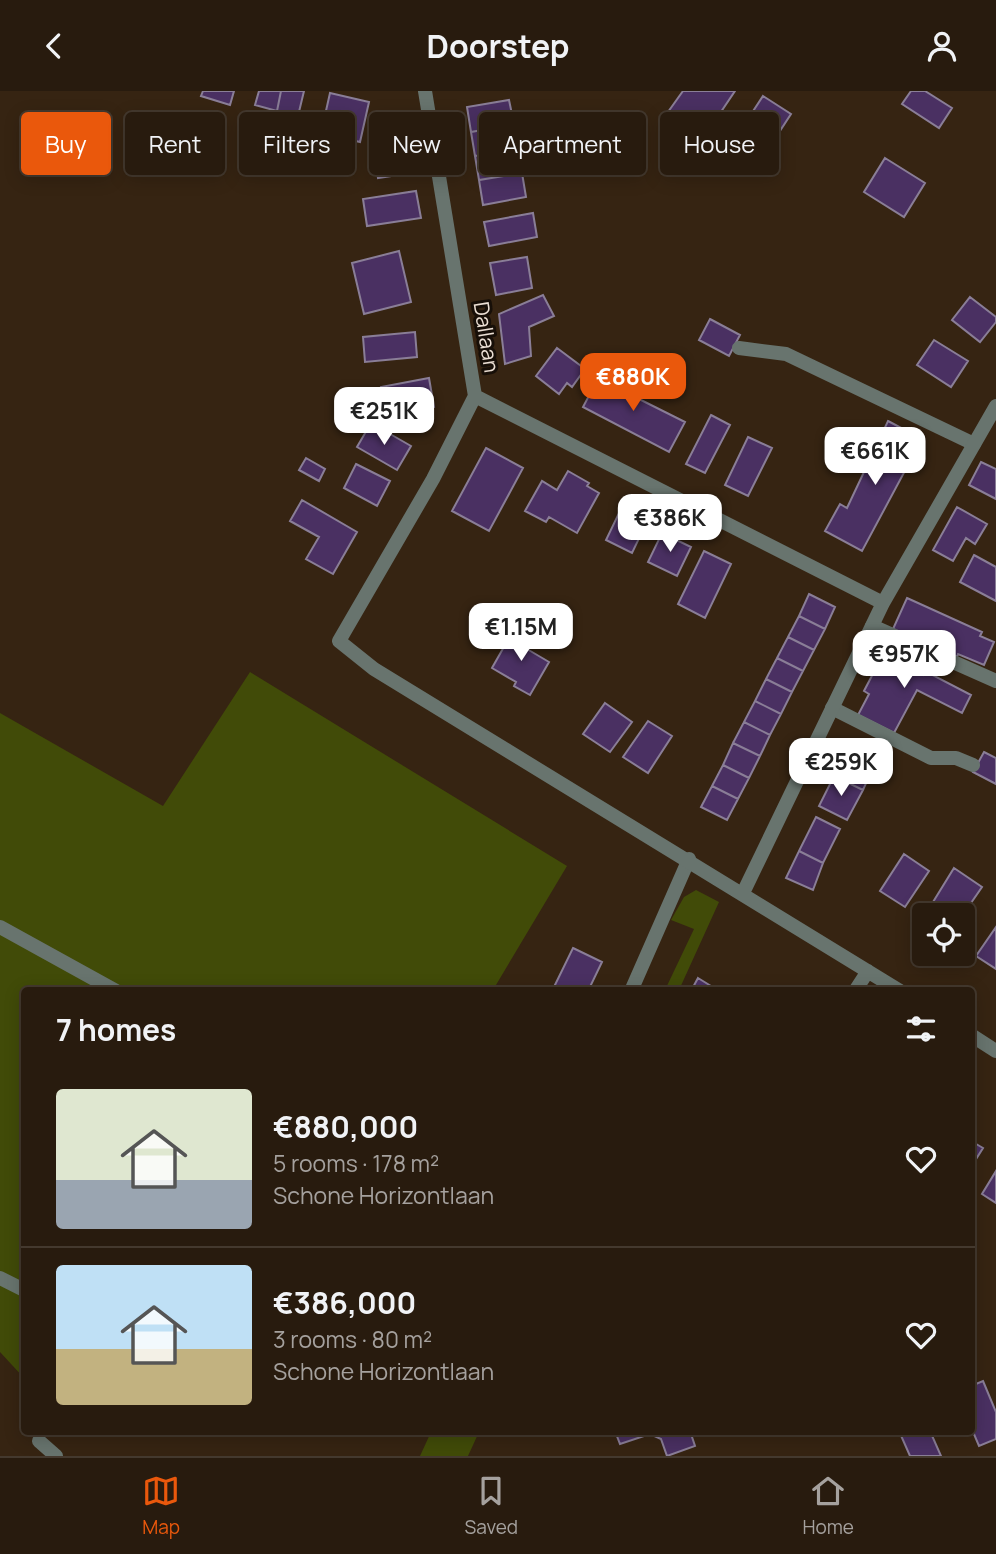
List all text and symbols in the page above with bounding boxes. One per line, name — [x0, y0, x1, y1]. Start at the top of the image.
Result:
text: Doorstep — [427, 24, 569, 68]
icon: back — [35, 27, 73, 65]
icon: person — [923, 27, 961, 65]
chip: Buy — [21, 112, 111, 175]
chip: Rent — [125, 112, 225, 175]
chip: Filters — [239, 112, 355, 175]
chip: New — [369, 112, 465, 175]
chip: Apartment — [479, 112, 646, 175]
chip: House — [660, 112, 779, 175]
street label: Dallaan — [468, 300, 506, 374]
pin: €880K — [584, 353, 682, 413]
text: €880K — [596, 360, 670, 392]
pin: €251K — [335, 387, 433, 447]
text: €251K — [350, 394, 418, 426]
pin: €661K — [826, 427, 924, 487]
text: €661K — [841, 434, 909, 466]
pin: €386K — [621, 495, 719, 554]
text: €386K — [634, 501, 706, 533]
pin: €1.15M — [464, 603, 578, 663]
text: €1.15M — [485, 610, 557, 642]
pin: €957K — [855, 631, 953, 690]
text: €957K — [869, 637, 939, 669]
pin: €259K — [792, 739, 890, 798]
text: €259K — [805, 745, 877, 777]
map controls — [912, 903, 975, 966]
button: locate — [912, 903, 975, 966]
text: 7 homes — [56, 1009, 176, 1050]
icon: filters — [902, 1010, 940, 1048]
text: €880,000 — [273, 1106, 418, 1147]
icon: home — [112, 1117, 196, 1201]
icon: heart — [902, 1140, 940, 1178]
text: 5 rooms · 178 m² — [273, 1147, 439, 1179]
text: Schone Horizontlaan — [273, 1179, 494, 1211]
text: €386,000 — [273, 1282, 416, 1323]
icon: home — [112, 1293, 196, 1377]
icon: heart — [902, 1316, 940, 1354]
text: 3 rooms · 80 m² — [273, 1323, 432, 1355]
text: Schone Horizontlaan — [273, 1355, 494, 1387]
tab: Map — [142, 1472, 180, 1540]
tab: Saved — [465, 1472, 518, 1540]
tab: Home — [802, 1472, 854, 1540]

